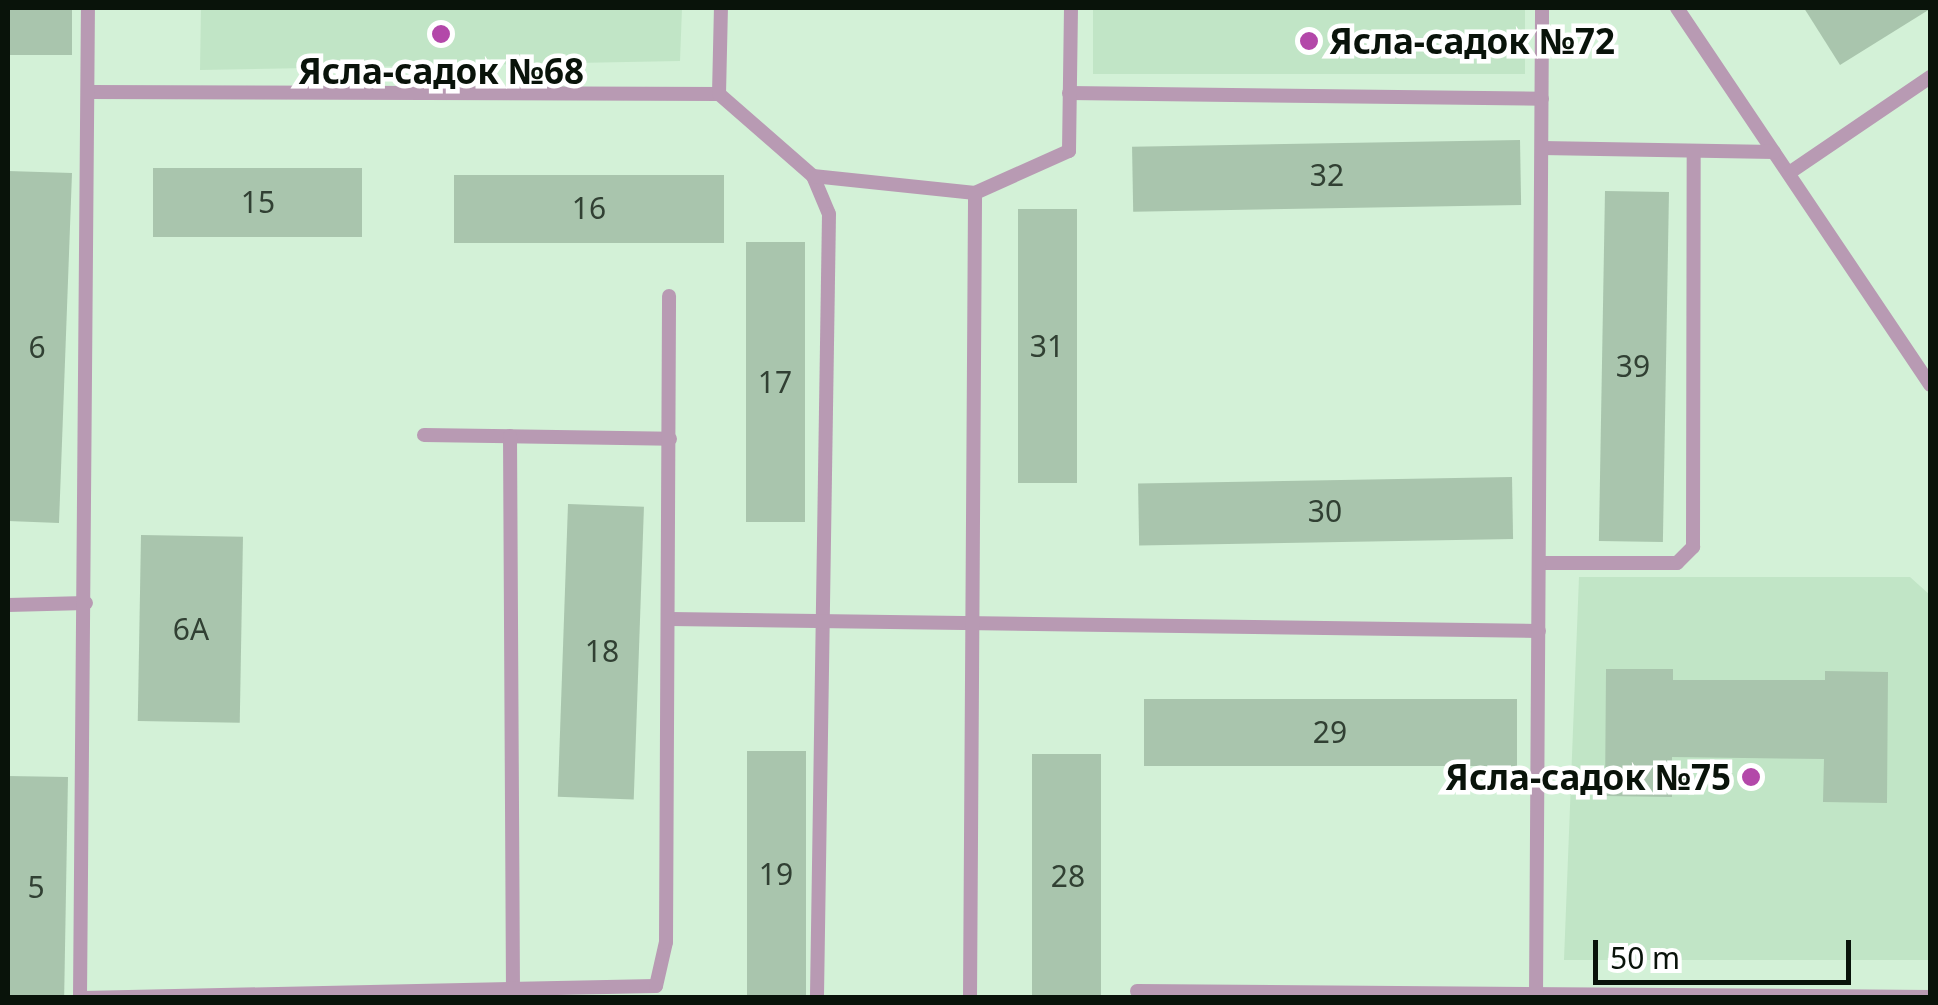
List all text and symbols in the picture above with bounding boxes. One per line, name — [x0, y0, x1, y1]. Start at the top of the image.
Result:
place label: Ясла-садок №72 — [1329, 20, 1615, 62]
marker: Ясла-садок №68 — [430, 23, 452, 45]
marker: Ясла-садок №72 — [1298, 30, 1320, 52]
place label: Ясла-садок №68 — [298, 50, 584, 92]
house number: 32 — [1310, 157, 1344, 193]
house number: 15 — [241, 184, 275, 220]
house number: 16 — [572, 190, 606, 226]
house number: 31 — [1030, 328, 1064, 364]
house number: 6 — [28, 329, 46, 365]
house number: 39 — [1616, 348, 1650, 384]
house number: 17 — [758, 364, 792, 400]
house number: 30 — [1308, 493, 1342, 529]
house number: 6А — [173, 611, 209, 647]
house number: 18 — [585, 633, 619, 669]
house number: 29 — [1313, 714, 1347, 750]
place label: Ясла-садок №75 — [1445, 756, 1731, 798]
marker: Ясла-садок №75 — [1740, 766, 1762, 788]
house number: 19 — [759, 856, 793, 892]
house number: 28 — [1051, 858, 1085, 894]
house number: 5 — [27, 869, 45, 905]
scale bar — [1598, 920, 1856, 982]
text: 50 m — [1610, 937, 1680, 978]

